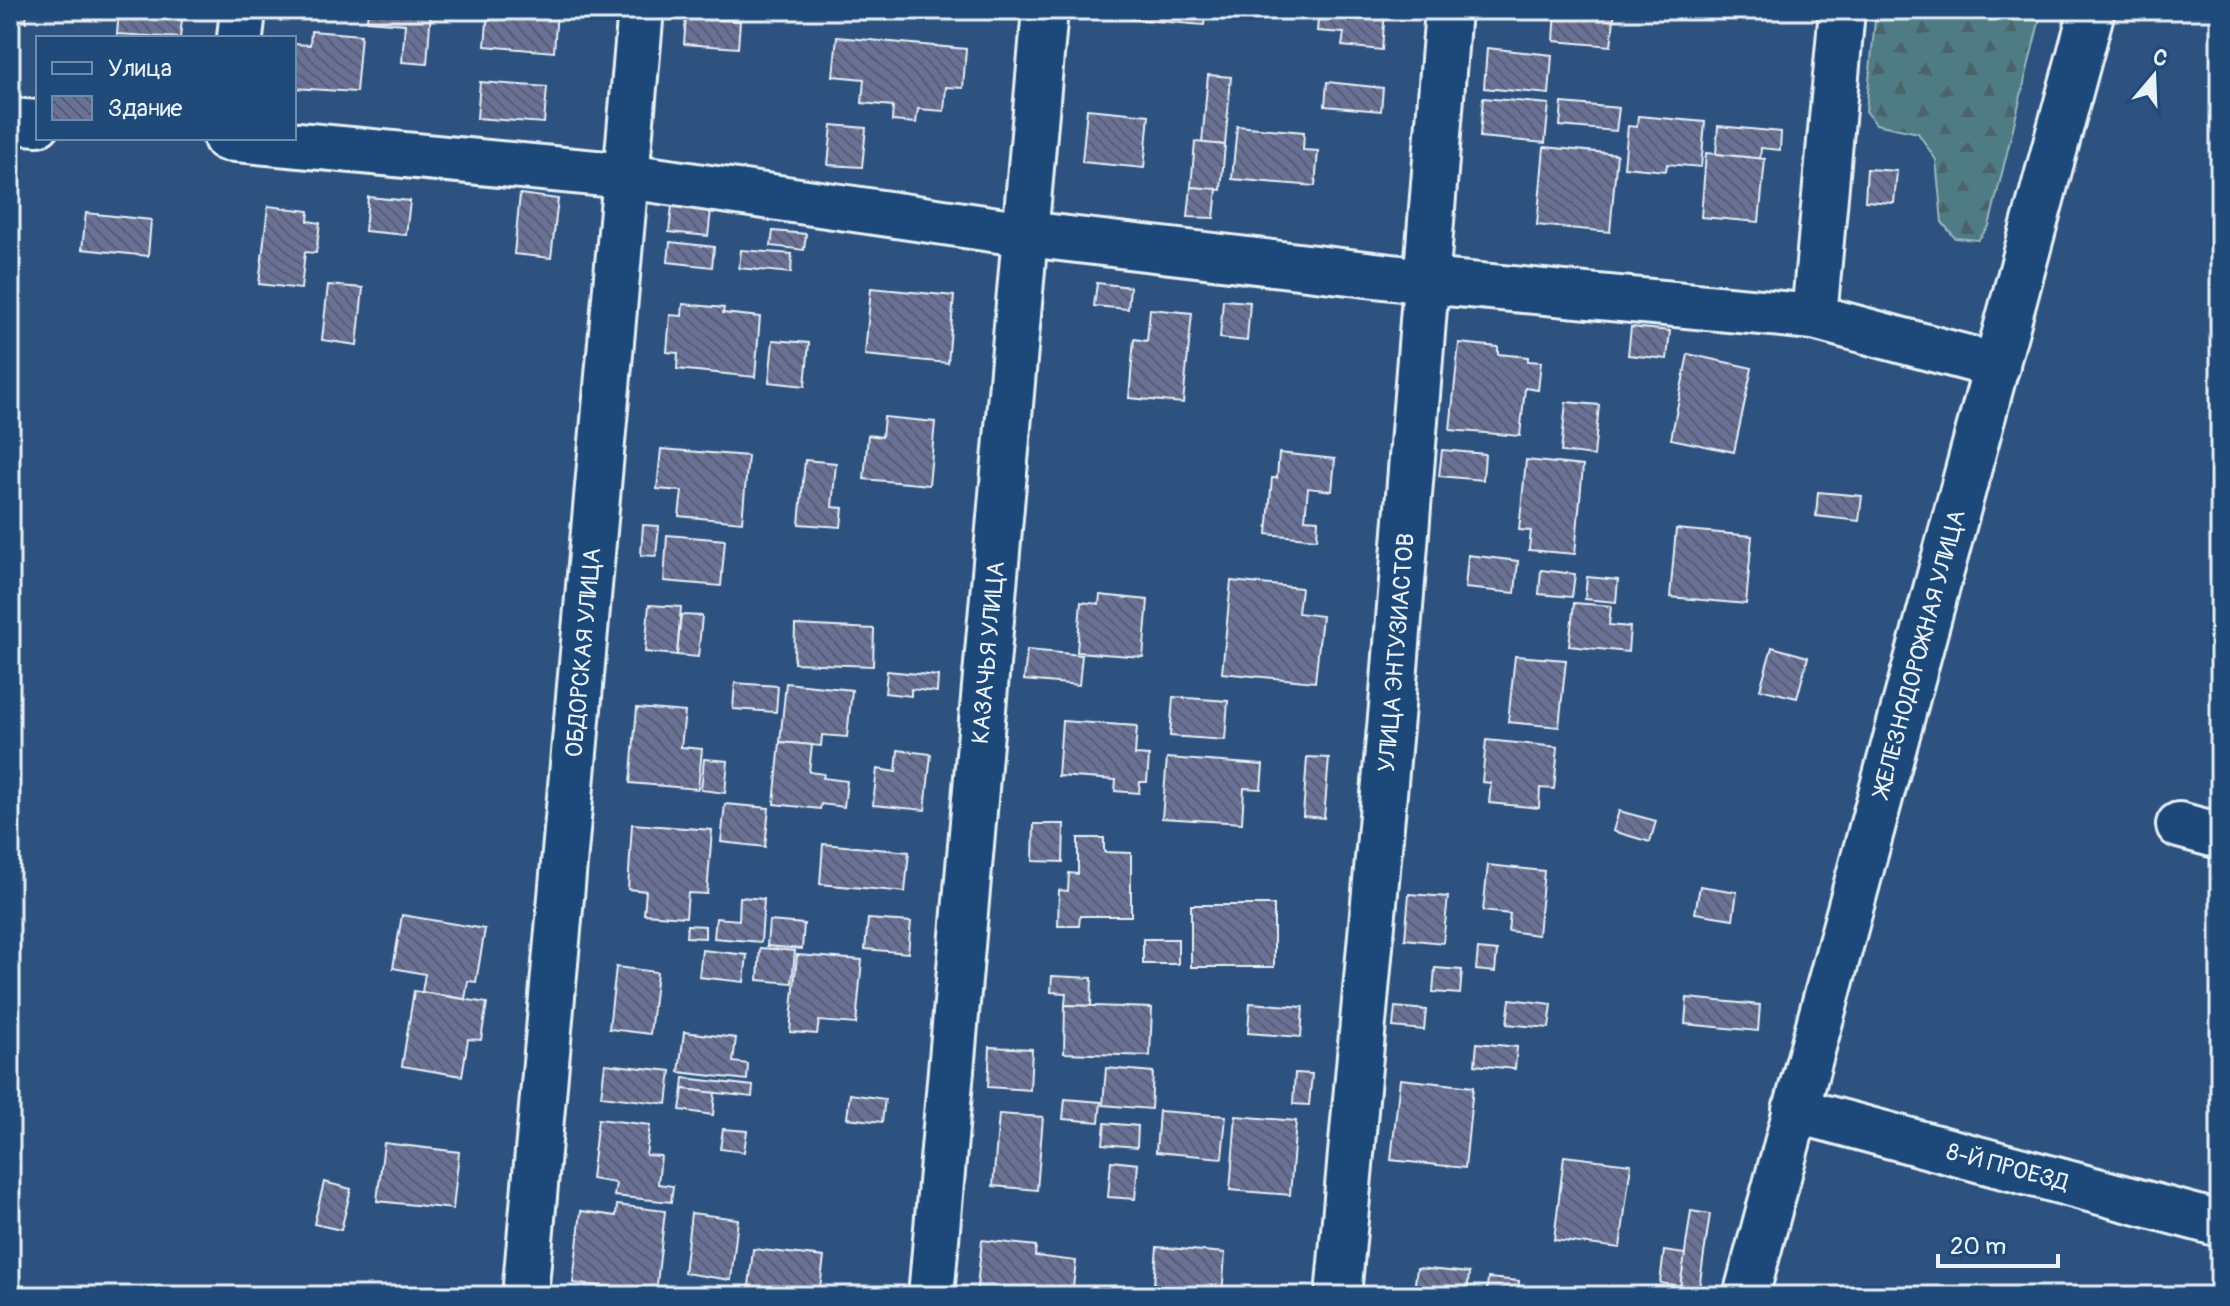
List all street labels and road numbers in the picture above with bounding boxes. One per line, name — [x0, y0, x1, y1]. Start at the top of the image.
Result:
street label: ЖЕЛЕЗНОДОРОЖНАЯ УЛИЦА — [1866, 506, 1972, 803]
street label: УЛИЦА ЭНТУЗИАСТОВ — [1372, 532, 1421, 773]
street label: ОБДОРСКАЯ УЛИЦА — [560, 547, 607, 759]
street label: КАЗАЧЬЯ УЛИЦА — [966, 560, 1011, 745]
street label: 8-Й ПРОЕЗД — [1943, 1137, 2072, 1198]

